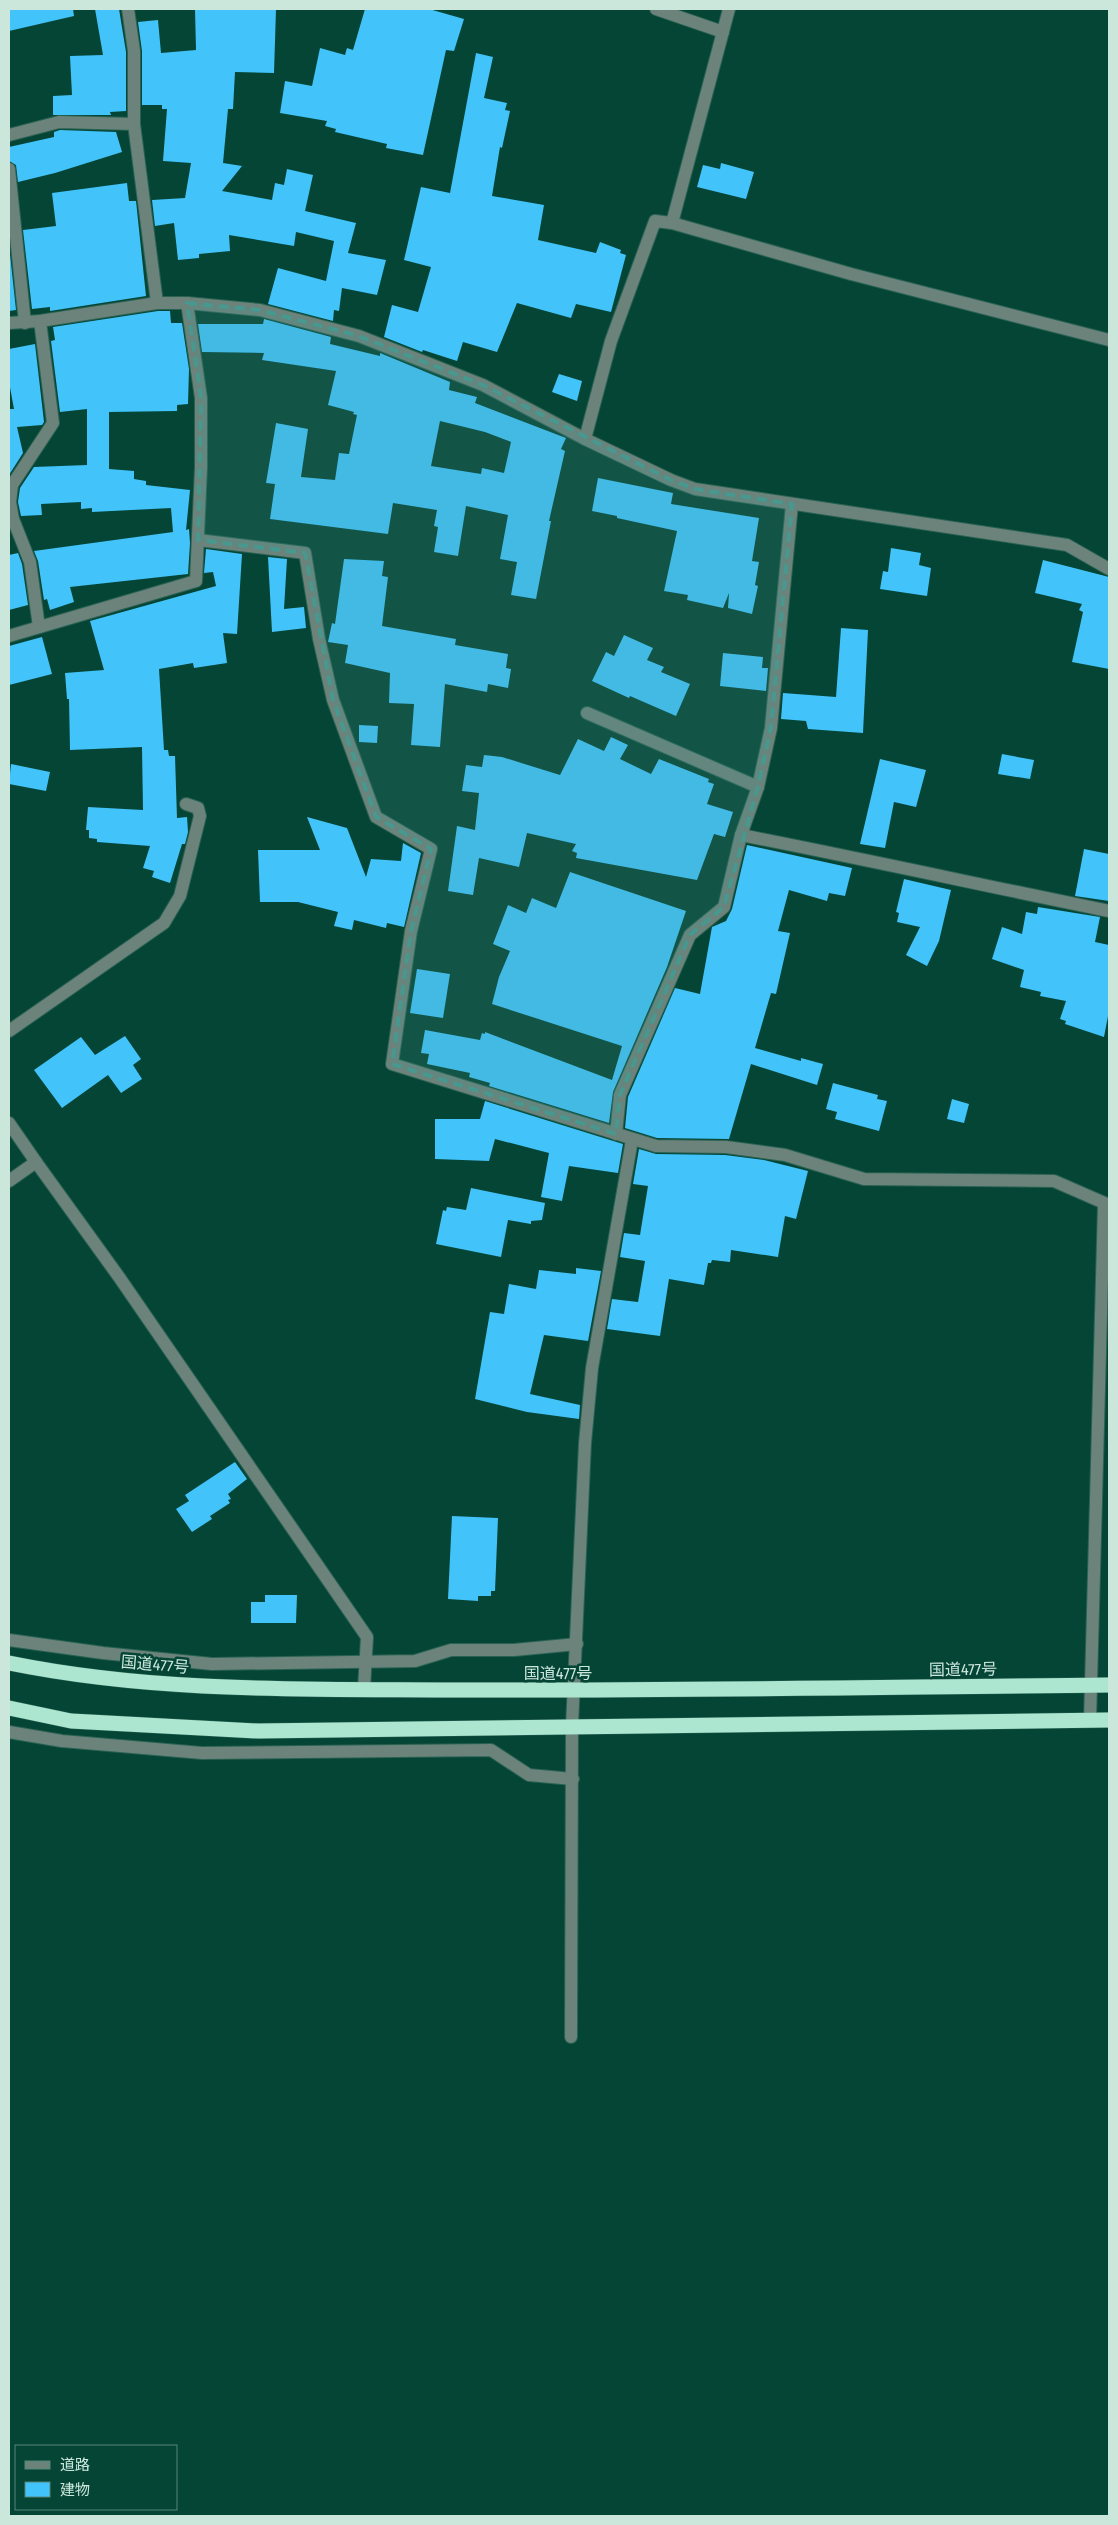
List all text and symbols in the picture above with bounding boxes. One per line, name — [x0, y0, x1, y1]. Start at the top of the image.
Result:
street label: 国道477号 — [120, 1652, 190, 1677]
street label: 国道477号 — [929, 1659, 997, 1680]
street label: 国道477号 — [524, 1664, 592, 1683]
legend — [15, 2445, 178, 2510]
text: 道路 — [60, 2456, 90, 2474]
text: 建物 — [60, 2481, 90, 2499]

